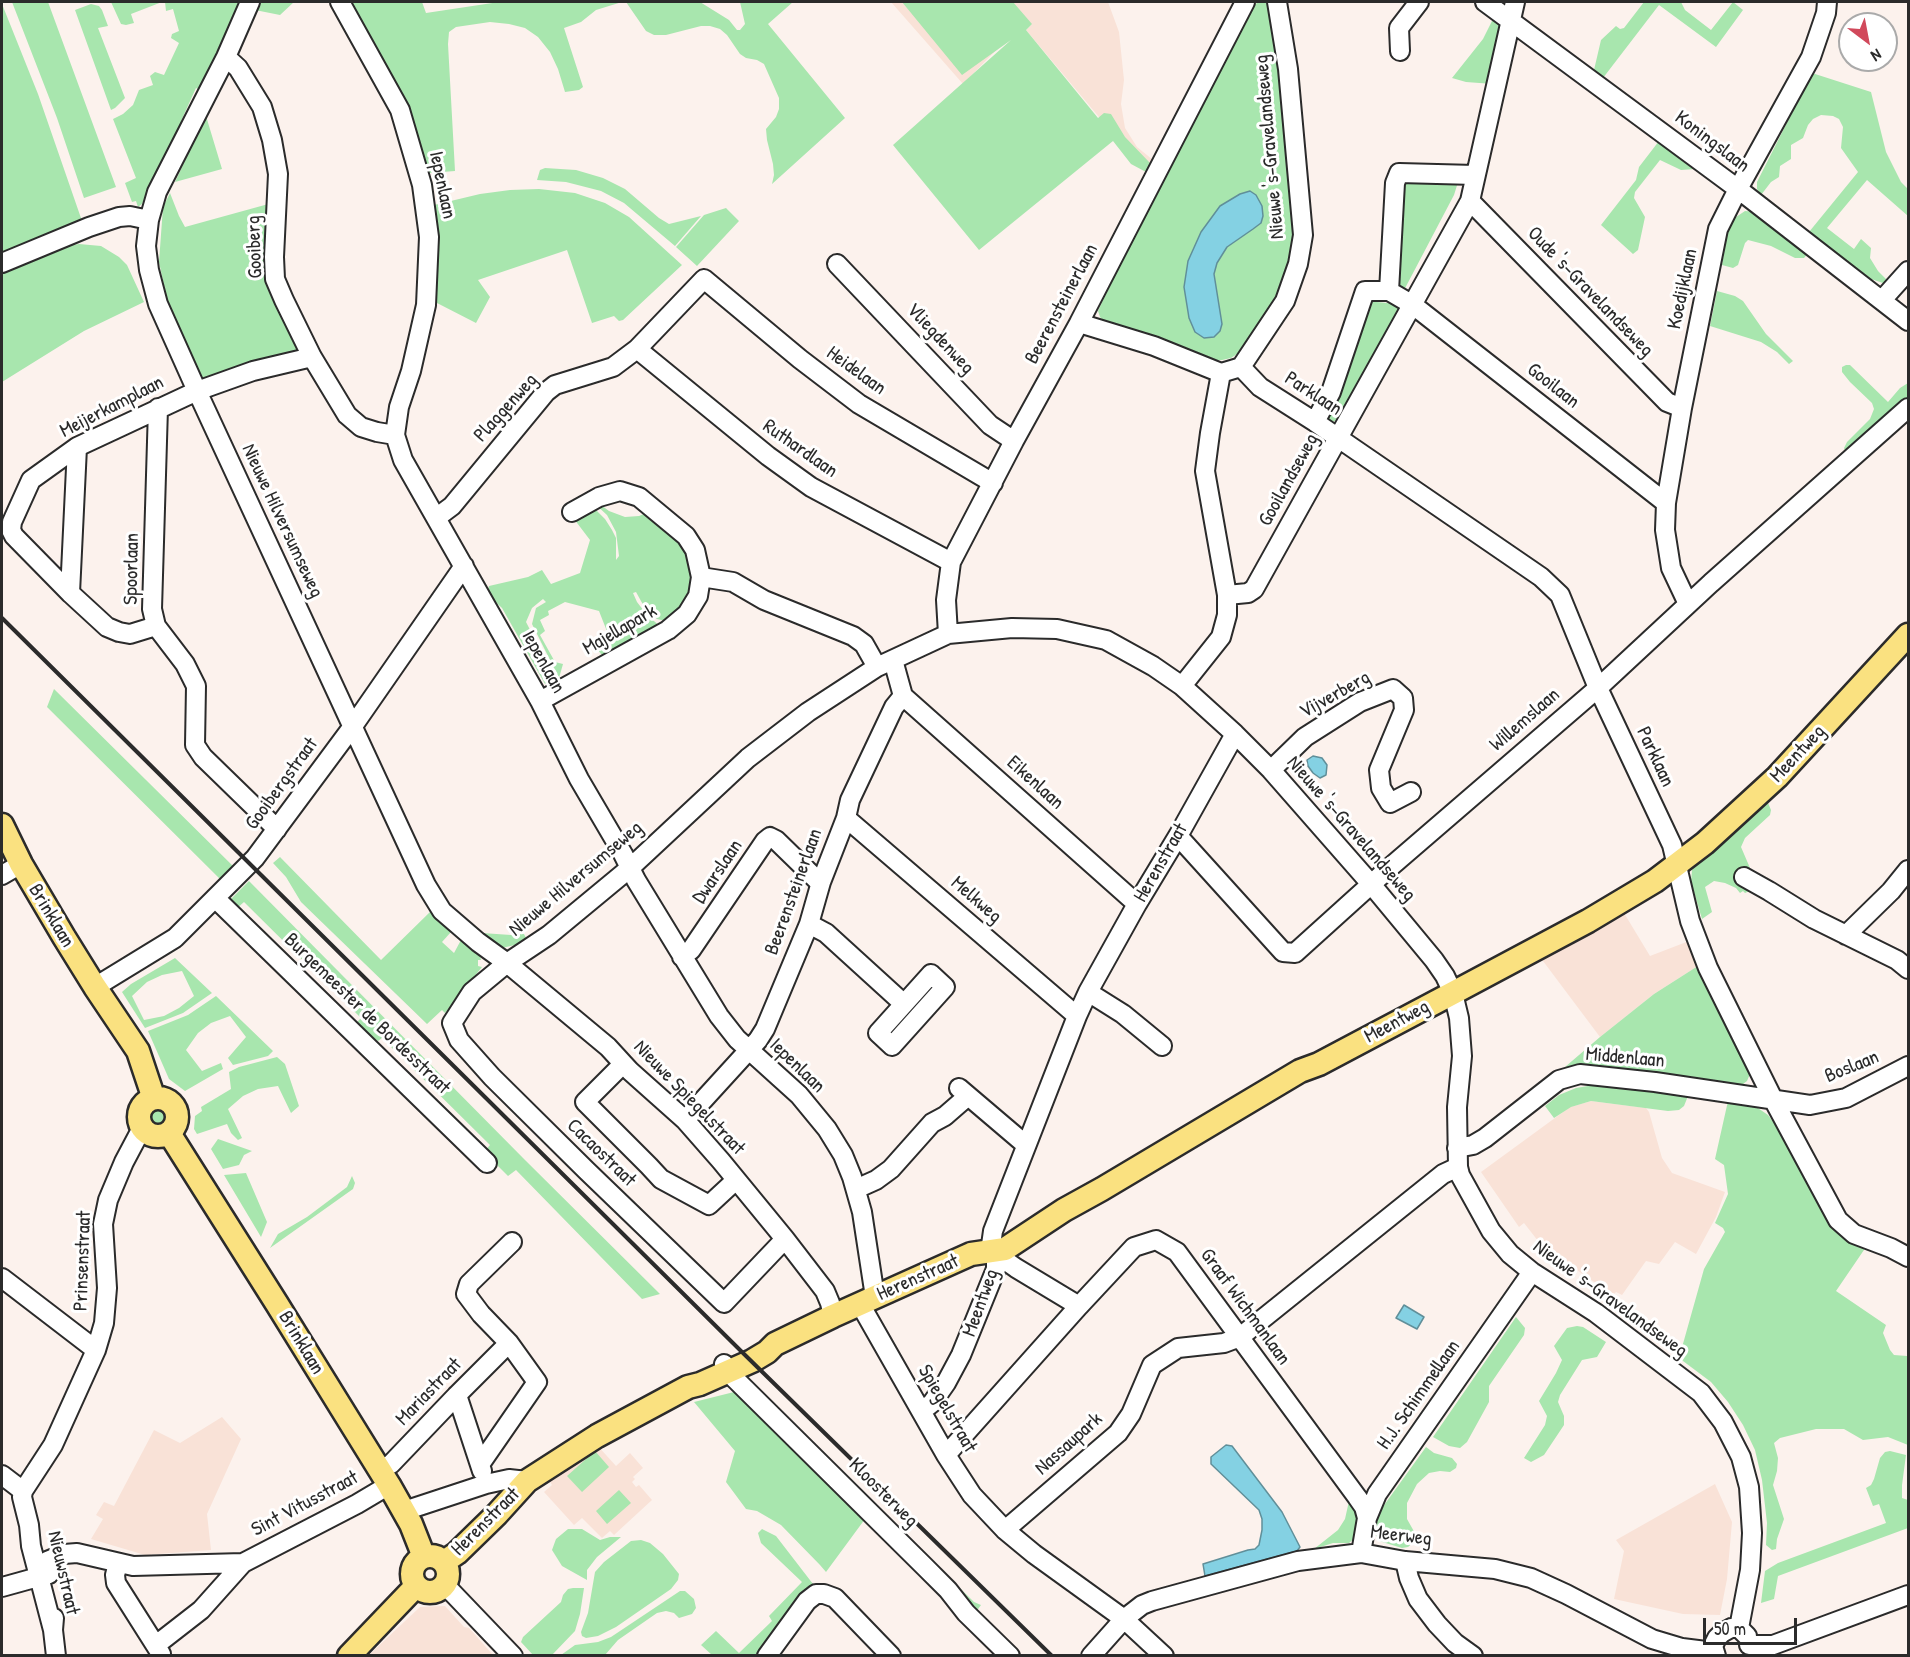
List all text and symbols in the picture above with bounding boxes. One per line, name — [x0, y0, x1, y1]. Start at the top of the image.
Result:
north arrow — [1838, 12, 1898, 72]
text: N — [1867, 44, 1886, 67]
street label: Nieuwe 's-Gravelandseweg — [1250, 54, 1290, 240]
street label: Koningslaan — [1670, 106, 1754, 178]
street label: Iepenlaan — [423, 149, 461, 221]
street label: Gooiberg — [242, 215, 268, 279]
street label: Oude 's-Gravelandseweg — [1522, 222, 1658, 362]
street label: Beerensteinerlaan — [1020, 240, 1104, 368]
street label: Koedijklaan — [1663, 246, 1703, 332]
street label: Vliegdenweg — [901, 298, 979, 380]
street label: Heidelaan — [822, 341, 890, 401]
street label: Gooilaan — [1522, 358, 1584, 414]
street label: Parklaan — [1280, 367, 1346, 421]
street label: Plaggenweg — [469, 369, 543, 447]
street label: Meijerkamplaan — [56, 371, 168, 443]
street label: Ruthardlaan — [758, 415, 842, 483]
street label: Gooilandseweg — [1254, 430, 1324, 530]
street label: Nieuwe Hilversumseweg — [236, 440, 328, 602]
street label: Spoorlaan — [119, 533, 145, 605]
street label: Majellapark — [579, 599, 661, 661]
street label: Iepenlaan — [516, 626, 570, 698]
street label: Vijverberg — [1296, 666, 1374, 724]
street label: Willemslaan — [1485, 683, 1565, 757]
street label: Meentweg — [1765, 720, 1831, 788]
street label: Parklaan — [1631, 723, 1679, 791]
street label: Gooibergstraat — [241, 733, 323, 835]
street label: Eikenlaan — [1001, 751, 1069, 815]
street label: Nieuwe 's-Gravelandseweg — [1281, 751, 1421, 907]
street label: Nieuwe Hilversumseweg — [504, 816, 648, 942]
street label: Herenstraat — [1129, 819, 1193, 907]
street label: Beerensteinerlaan — [760, 826, 828, 958]
street label: Dwarslaan — [688, 835, 748, 909]
street label: Melkweg — [946, 871, 1006, 929]
street label: Brinklaan — [23, 880, 79, 952]
street label: Burgemeester de Bordesstraat — [279, 928, 455, 1100]
street label: Meentweg — [1361, 995, 1433, 1049]
street label: Iepenlaan — [764, 1034, 830, 1098]
street label: Nieuwe Spiegelstraat — [628, 1036, 750, 1160]
street label: Middenlaan — [1585, 1043, 1665, 1073]
street label: Boslaan — [1822, 1045, 1882, 1089]
street label: Cacaostraat — [561, 1114, 641, 1192]
street label: Prinsenstraat — [69, 1210, 97, 1312]
street label: Nieuwe 's-Gravelandseweg — [1528, 1235, 1692, 1363]
street label: Graaf Wichmanlaan — [1195, 1244, 1295, 1370]
street label: Herenstraat — [873, 1249, 963, 1307]
street label: Meentweg — [958, 1266, 1004, 1340]
street label: Brinklaan — [273, 1307, 329, 1379]
street label: H.J. Schimmellaan — [1372, 1336, 1466, 1454]
street label: Mariastraat — [391, 1353, 467, 1431]
street label: Spiegelstraat — [912, 1361, 982, 1457]
street label: Nassaupark — [1030, 1408, 1108, 1480]
street label: Kloosterweg — [843, 1453, 923, 1533]
street label: Sint Vitusstraat — [248, 1466, 362, 1542]
street label: Herenstraat — [447, 1483, 525, 1561]
street label: Meerweg — [1369, 1520, 1433, 1552]
street label: Nieuwstraat — [42, 1529, 84, 1617]
scale bar — [1706, 1606, 1800, 1644]
text: 50 m — [1714, 1616, 1746, 1641]

